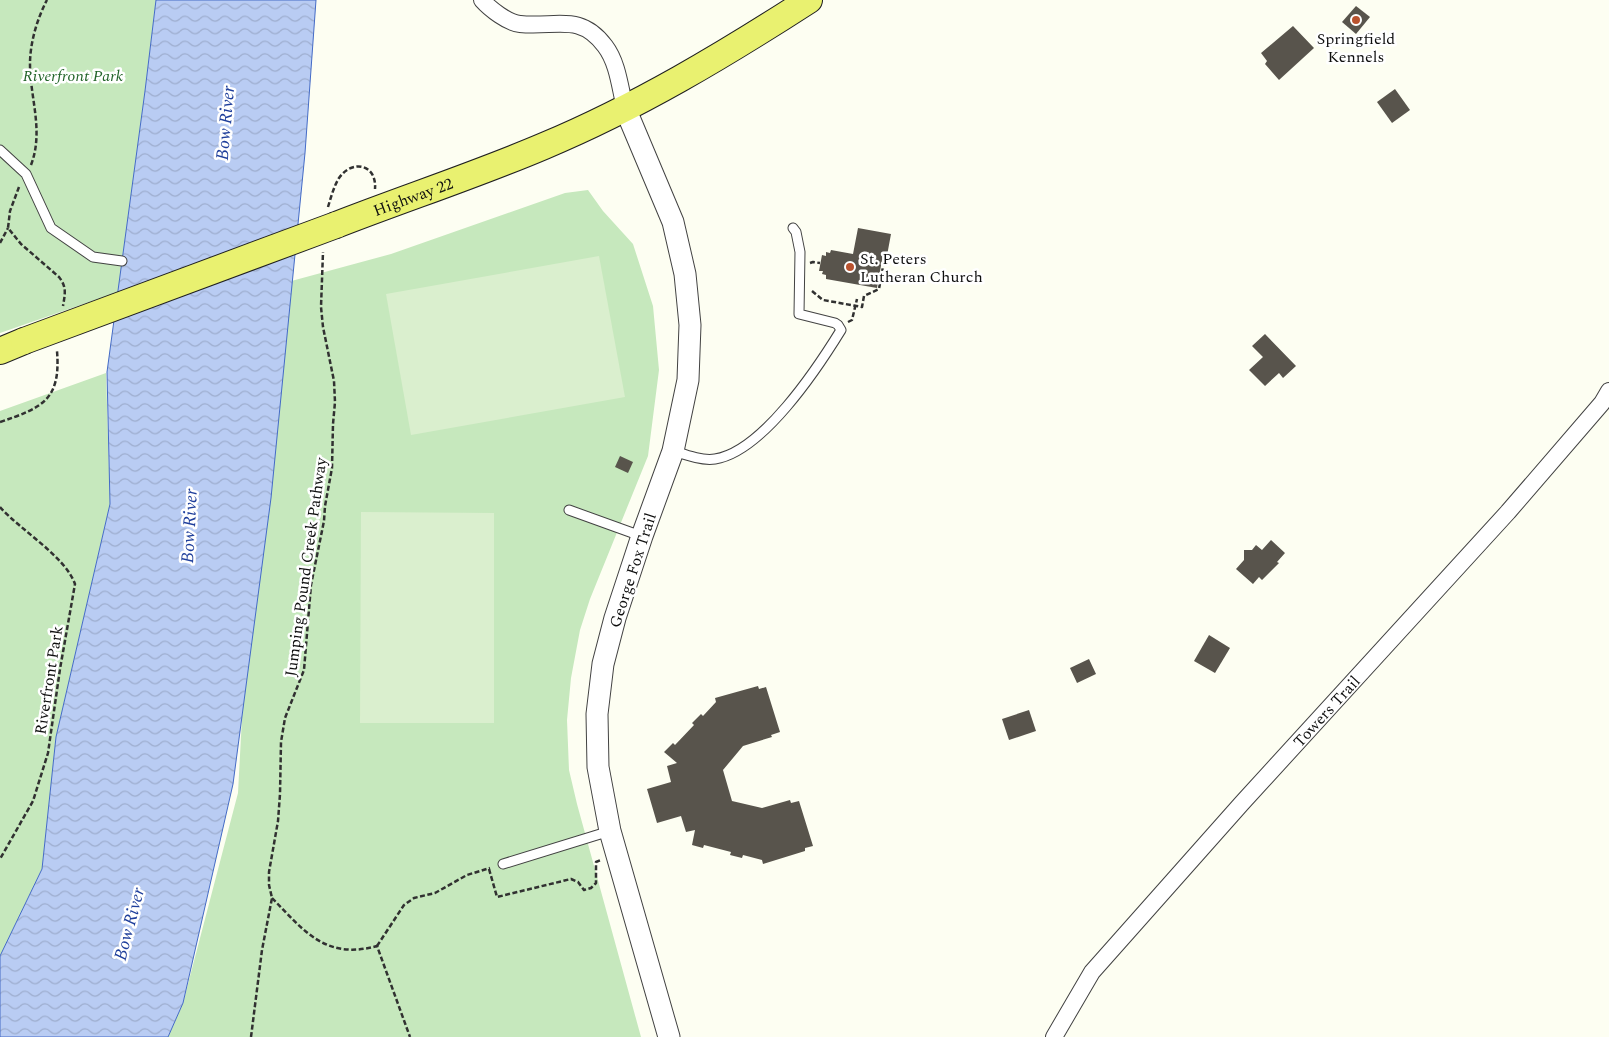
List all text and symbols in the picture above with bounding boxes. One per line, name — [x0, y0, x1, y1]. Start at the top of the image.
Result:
marker: Springfield Kennels — [1350, 14, 1362, 26]
place label: Springfield Kennels — [1317, 27, 1395, 69]
park label: Riverfront Park — [23, 64, 124, 88]
water label: Bow River — [209, 84, 242, 161]
street label: Highway 22 — [370, 172, 456, 223]
place label: St. Peters Lutheran Church — [860, 247, 983, 289]
marker: St. Peters Lutheran Church — [844, 261, 856, 273]
street label: Jumping Pound Creek Pathway — [279, 455, 333, 678]
water label: Bow River — [174, 487, 205, 564]
street label: George Fox Trail — [603, 510, 663, 631]
street label: Riverfront Park — [29, 624, 69, 736]
street label: Towers Trail — [1288, 670, 1366, 753]
water label: Bow River — [107, 884, 152, 964]

